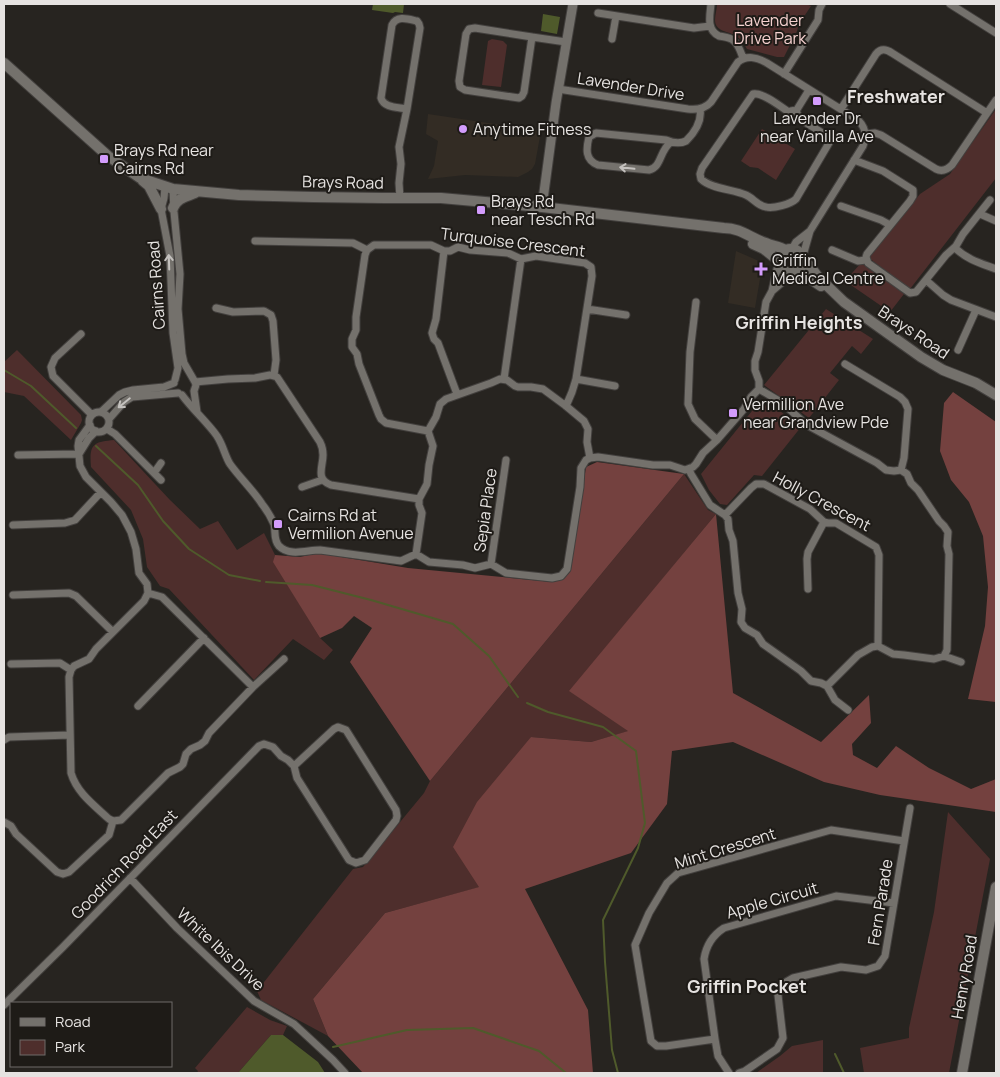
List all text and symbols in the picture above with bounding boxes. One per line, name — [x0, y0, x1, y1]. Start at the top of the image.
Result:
park label: Lavender Drive Park — [734, 9, 807, 49]
street label: Lavender Drive — [576, 67, 686, 105]
district label: Freshwater — [847, 84, 945, 108]
marker: Lavender Dr near Vanilla Ave — [811, 95, 823, 107]
place label: Lavender Dr near Vanilla Ave — [760, 107, 874, 147]
place label: Anytime Fitness — [473, 118, 591, 140]
marker: Anytime Fitness — [457, 123, 469, 135]
place label: Brays Rd near Cairns Rd — [114, 139, 214, 179]
marker: Brays Rd near Cairns Rd — [98, 153, 110, 165]
one-way arrow — [620, 163, 636, 173]
street label: Brays Road — [302, 170, 384, 194]
place label: Brays Rd near Tesch Rd — [491, 190, 595, 230]
marker: Brays Rd near Tesch Rd — [475, 204, 487, 216]
street label: Turquoise Crescent — [439, 222, 587, 262]
street label: Cairns Road — [142, 240, 170, 330]
place label: Griffin Medical Centre — [772, 249, 884, 289]
one-way arrow — [165, 254, 174, 270]
marker: Griffin Medical Centre — [754, 262, 768, 276]
street label: Brays Road — [874, 300, 954, 364]
district label: Griffin Heights — [735, 310, 863, 334]
place label: Vermillion Ave near Grandview Pde — [743, 393, 889, 433]
one-way arrow — [117, 398, 130, 409]
marker: Vermillion Ave near Grandview Pde — [727, 407, 739, 419]
street label: Holly Crescent — [769, 466, 875, 536]
street label: Sepia Place — [468, 467, 502, 553]
place label: Cairns Rd at Vermilion Avenue — [288, 504, 414, 544]
marker: Cairns Rd at Vermilion Avenue — [272, 518, 284, 530]
street label: Goodrich Road East — [66, 804, 182, 924]
street label: Mint Crescent — [672, 822, 778, 874]
street label: Fern Parade — [862, 857, 898, 947]
street label: Apple Circuit — [723, 876, 821, 924]
street label: White Ibis Drive — [172, 902, 270, 996]
street label: Henry Road — [946, 933, 982, 1021]
district label: Griffin Pocket — [687, 974, 807, 998]
legend — [10, 1002, 172, 1067]
text: Road — [55, 1011, 91, 1032]
text: Park — [55, 1036, 85, 1057]

